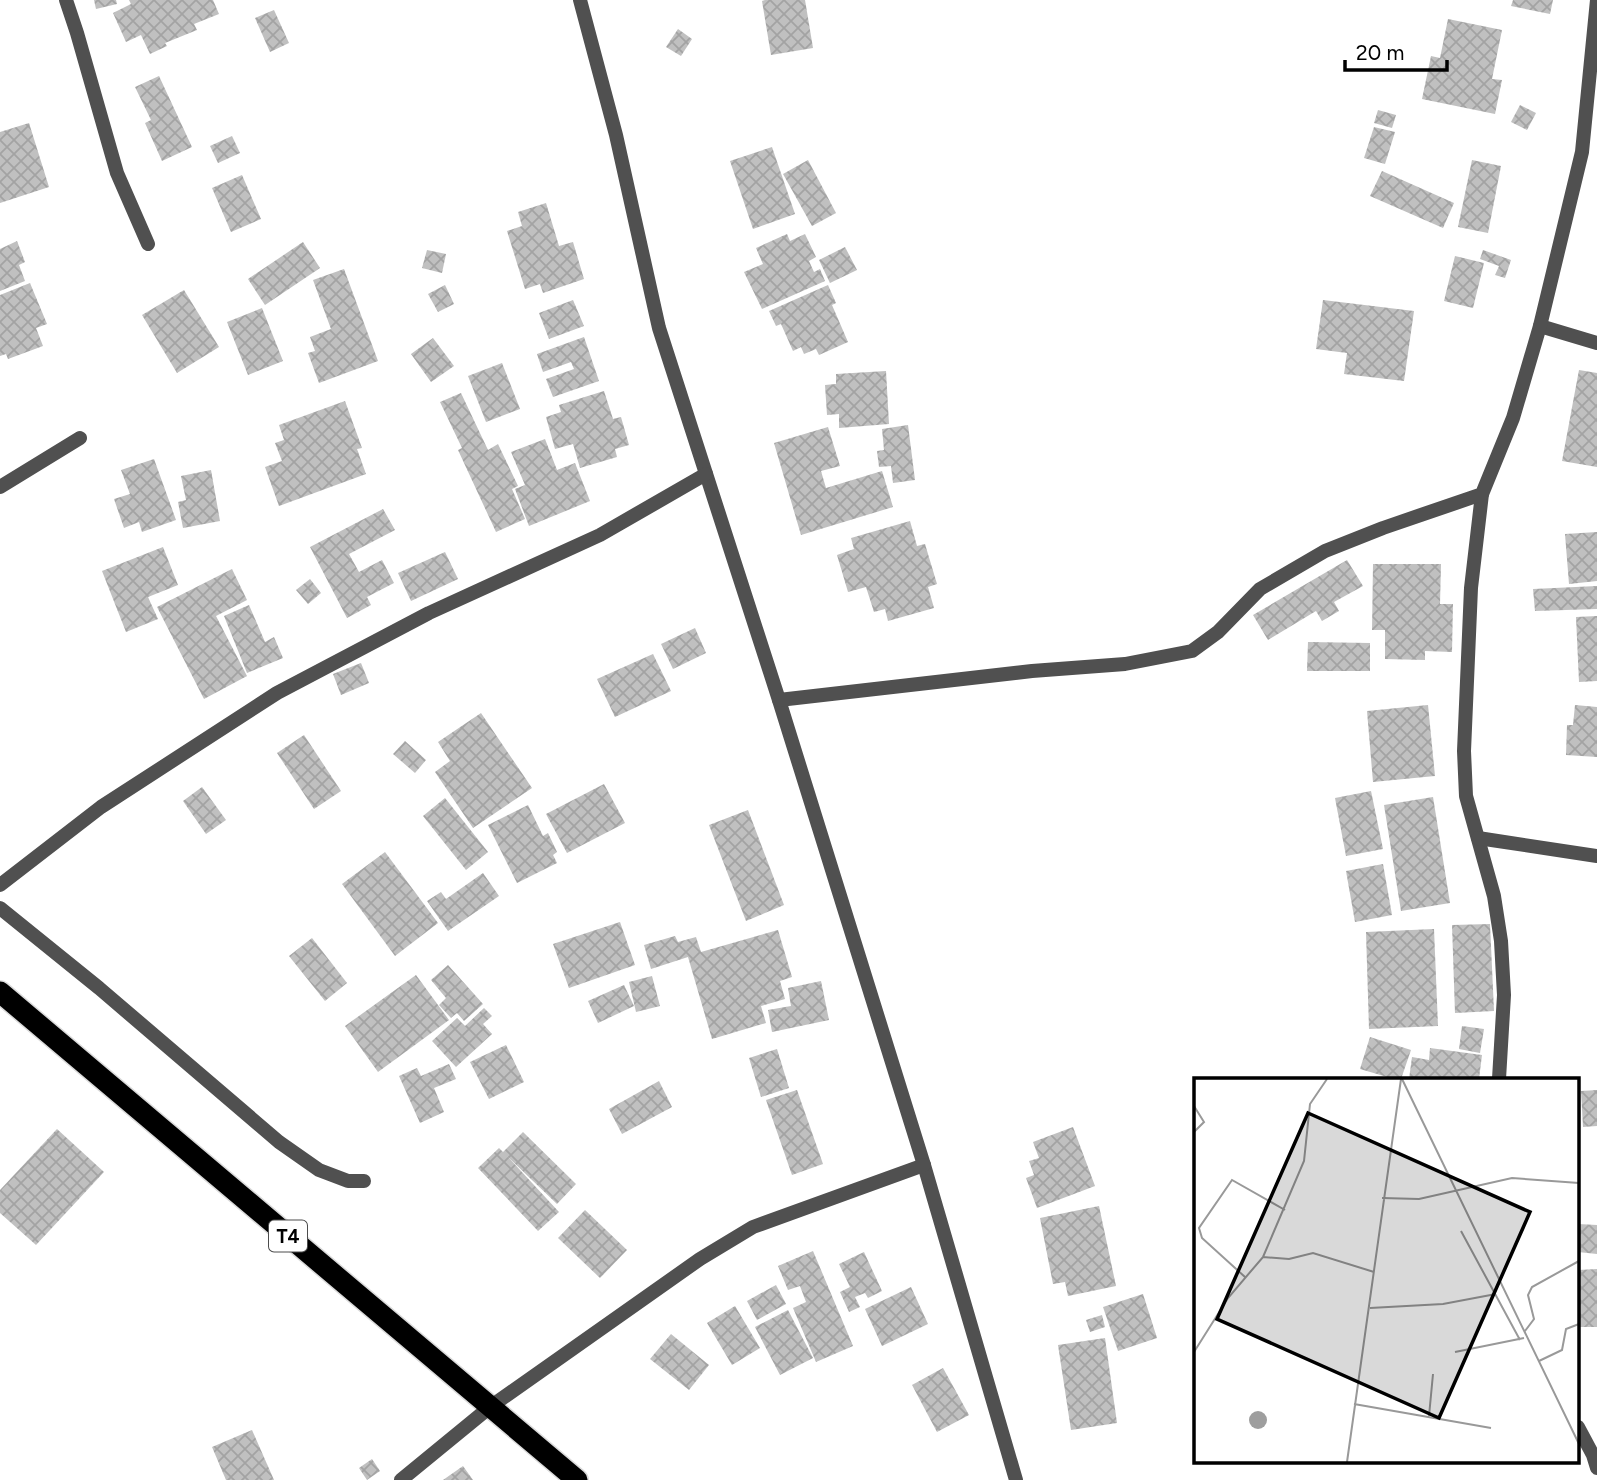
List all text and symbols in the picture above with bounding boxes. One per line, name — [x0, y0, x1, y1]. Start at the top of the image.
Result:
scale bar — [1345, 28, 1446, 72]
text: 20 m — [1356, 40, 1404, 65]
inset map — [1194, 1078, 1580, 1462]
road number: T4 — [269, 1220, 307, 1252]

